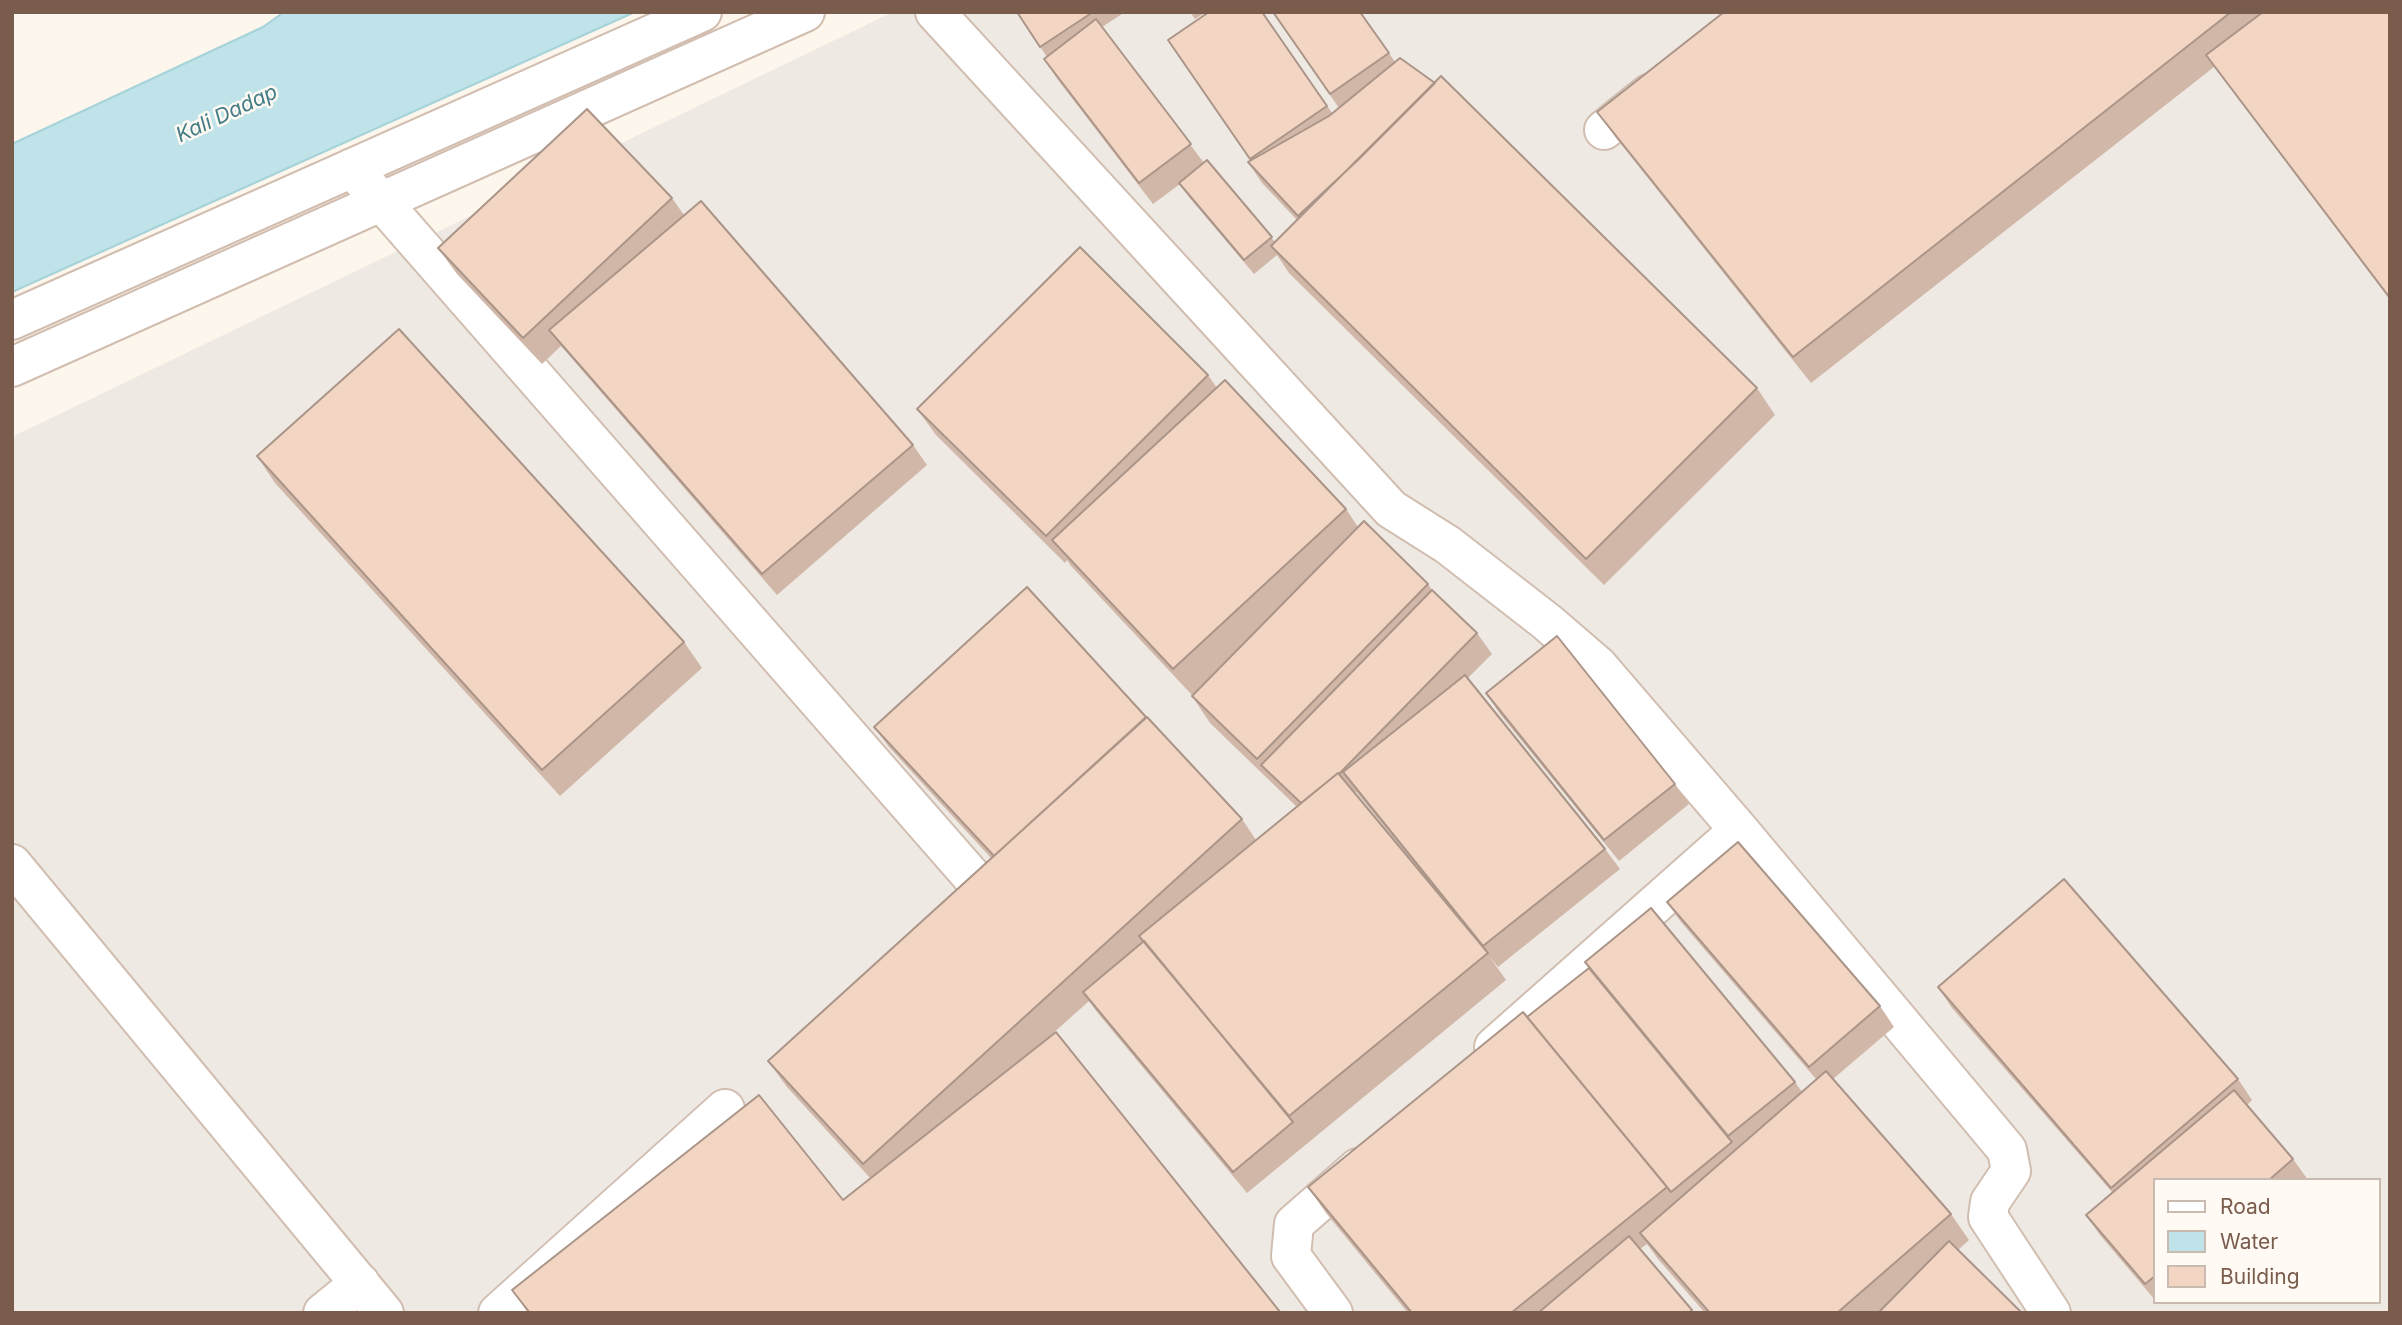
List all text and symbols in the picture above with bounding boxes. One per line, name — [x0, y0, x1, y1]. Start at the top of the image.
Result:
water label: Kali Dadap — [172, 80, 282, 148]
legend — [2154, 1178, 2381, 1304]
text: Road — [2220, 1194, 2271, 1219]
text: Water — [2220, 1229, 2278, 1254]
text: Building — [2220, 1264, 2300, 1289]

